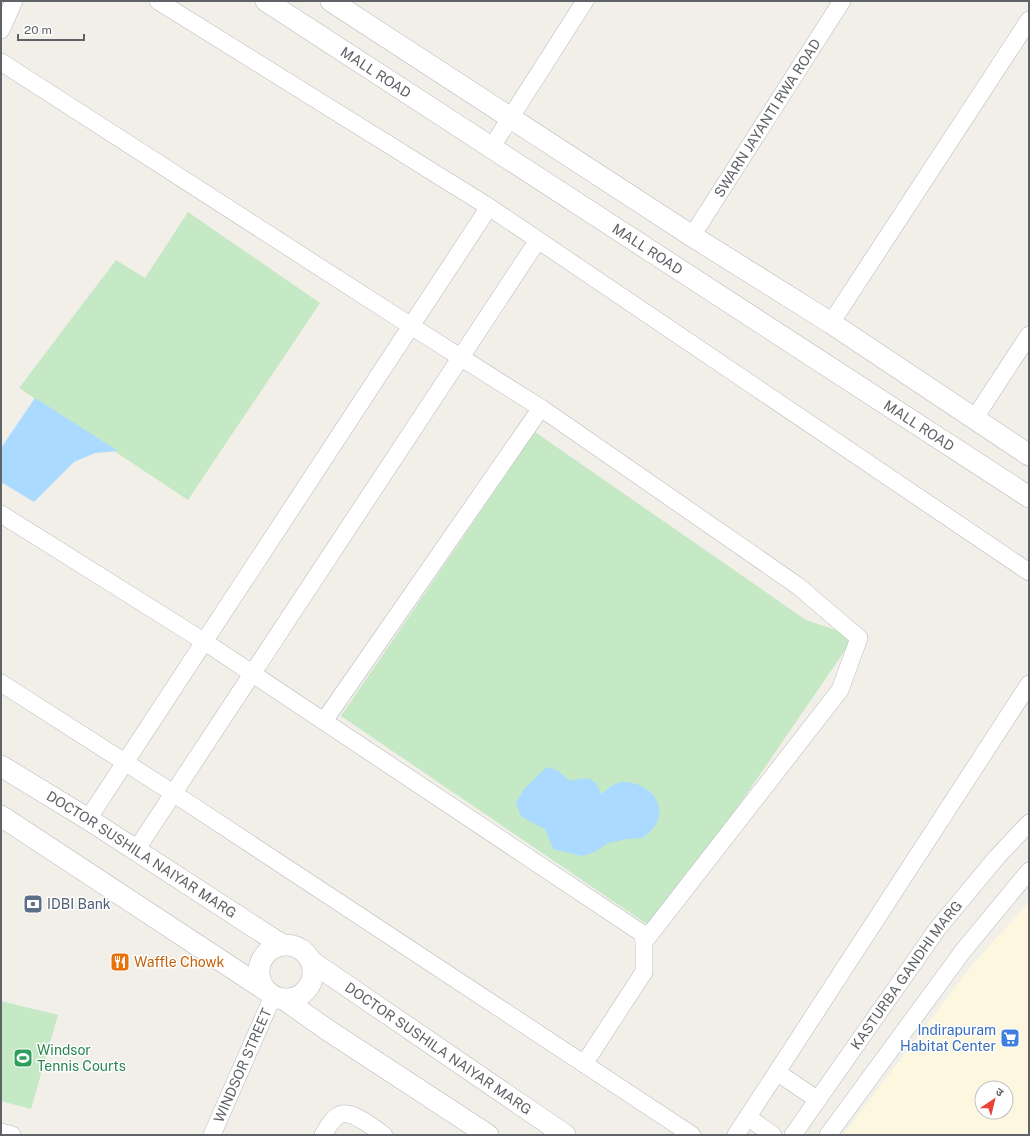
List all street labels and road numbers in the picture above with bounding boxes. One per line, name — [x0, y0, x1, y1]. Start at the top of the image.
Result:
street label: SWARN JAYANTI RWA ROAD — [711, 36, 824, 200]
street label: MALL ROAD — [338, 44, 414, 101]
street label: MALL ROAD — [609, 220, 686, 278]
street label: MALL ROAD — [881, 397, 957, 454]
street label: DOCTOR SUSHILA NAIYAR MARG — [44, 788, 239, 921]
street label: KASTURBA GANDHI MARG — [847, 897, 965, 1053]
street label: DOCTOR SUSHILA NAIYAR MARG — [342, 979, 535, 1118]
street label: WINDSOR STREET — [211, 1006, 275, 1125]

